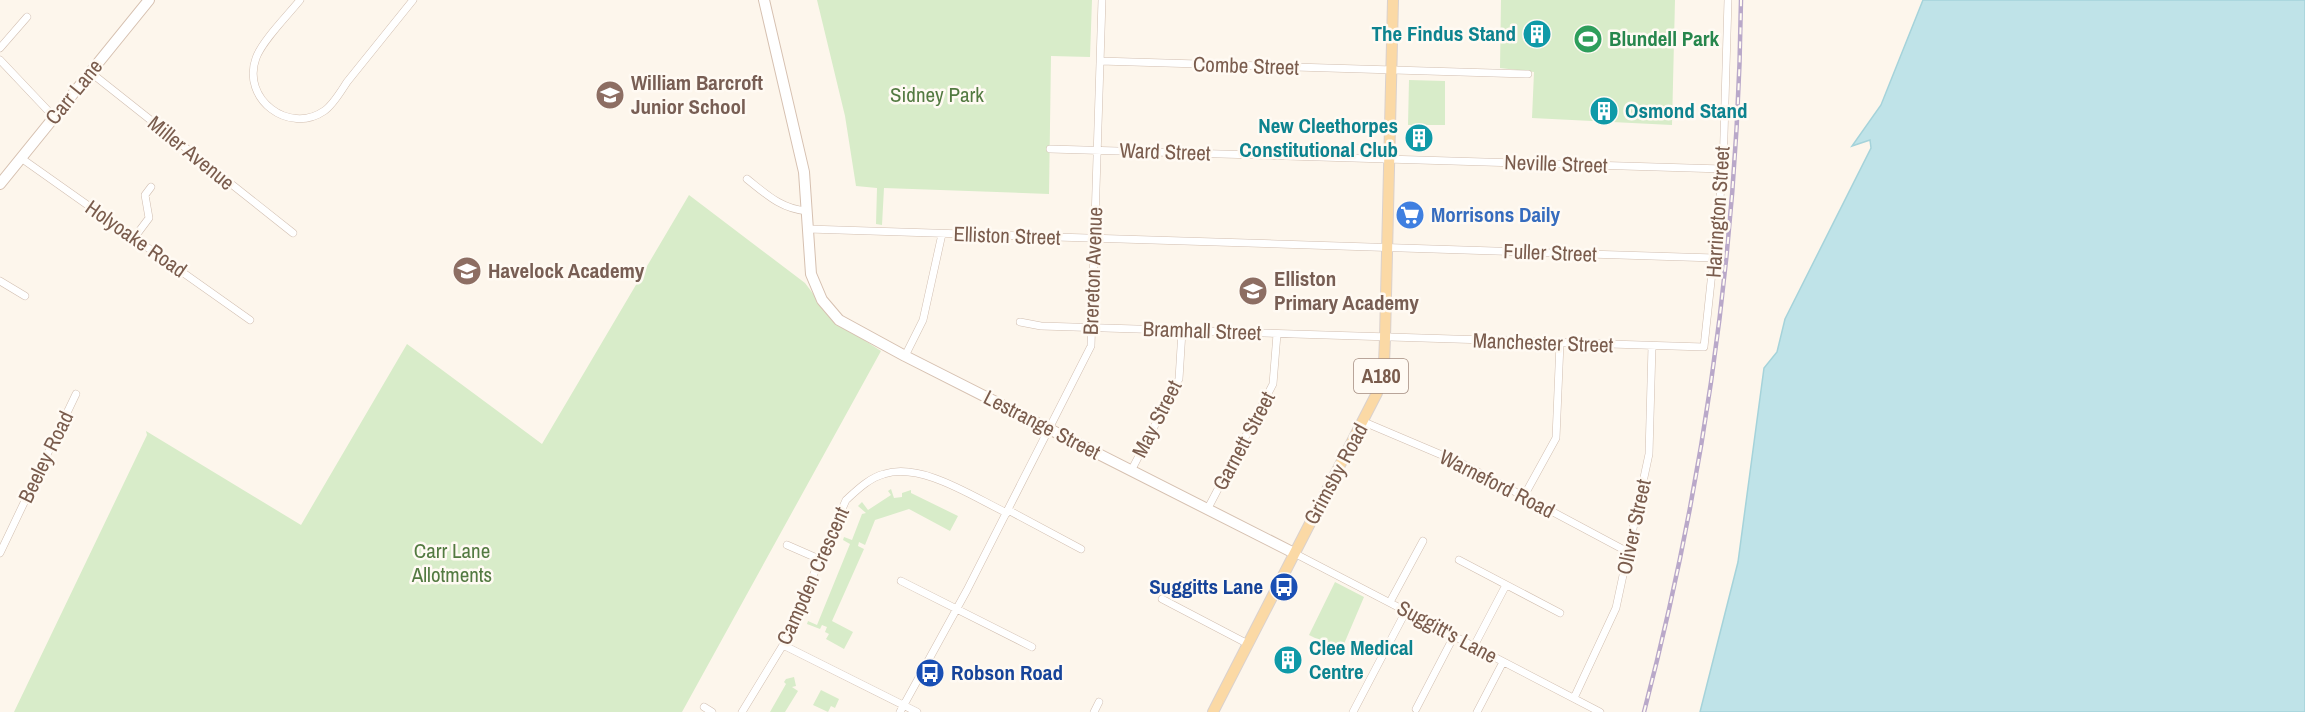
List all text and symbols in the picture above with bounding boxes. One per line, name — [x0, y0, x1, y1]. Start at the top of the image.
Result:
building icon: The Findus Stand — [1521, 18, 1553, 50]
place label: The Findus Stand — [1372, 19, 1516, 48]
sports icon: Blundell Park — [1572, 23, 1604, 55]
place label: Blundell Park — [1609, 24, 1719, 53]
street label: Combe Street — [1192, 49, 1300, 82]
street label: Carr Lane — [38, 53, 109, 131]
place label: William Barcroft Junior School — [631, 68, 763, 121]
school or university icon: William Barcroft Junior School — [594, 79, 626, 111]
park label: Sidney Park — [890, 80, 984, 109]
building icon: Osmond Stand — [1588, 95, 1620, 127]
place label: Osmond Stand — [1625, 96, 1747, 125]
street label: Miller Avenue — [142, 109, 241, 197]
place label: New Cleethorpes Constitutional Club — [1239, 111, 1398, 164]
building icon: New Cleethorpes Constitutional Club — [1403, 122, 1435, 154]
street label: Ward Street — [1119, 135, 1211, 168]
street label: Harrington Street — [1698, 145, 1737, 279]
street label: Neville Street — [1504, 147, 1608, 180]
street label: Holyoake Road — [80, 193, 193, 284]
supermarket icon: Morrisons Daily — [1394, 199, 1426, 231]
place label: Morrisons Daily — [1431, 200, 1561, 229]
street label: Brereton Avenue — [1076, 207, 1109, 335]
street label: Elliston Street — [953, 219, 1061, 252]
street label: Fuller Street — [1503, 236, 1598, 269]
school or university icon: Havelock Academy — [451, 255, 483, 287]
place label: Havelock Academy — [488, 256, 645, 285]
place label: Elliston Primary Academy — [1274, 264, 1419, 317]
school or university icon: Elliston Primary Academy — [1237, 275, 1269, 307]
street label: Bramhall Street — [1142, 314, 1262, 347]
street label: Manchester Street — [1472, 326, 1614, 359]
road number: A180 — [1354, 359, 1408, 393]
street label: May Street — [1125, 375, 1188, 462]
street label: Lestrange Street — [979, 383, 1106, 466]
street label: Garnett Street — [1205, 386, 1282, 495]
street label: Beeley Road — [11, 406, 80, 507]
street label: Grimsby Road — [1297, 418, 1374, 530]
street label: Warneford Road — [1435, 442, 1560, 525]
street label: Oliver Street — [1609, 476, 1658, 577]
street label: Campden Crescent — [769, 502, 856, 649]
park label: Carr Lane Allotments — [411, 536, 492, 589]
bus stop icon: Suggitts Lane — [1268, 571, 1300, 603]
place label: Suggitts Lane — [1149, 572, 1263, 601]
street label: Suggitt's Lane — [1392, 593, 1502, 670]
place label: Clee Medical Centre — [1309, 633, 1413, 686]
building icon: Clee Medical Centre — [1272, 644, 1304, 676]
bus stop icon: Robson Road — [914, 657, 946, 689]
place label: Robson Road — [951, 658, 1063, 687]

